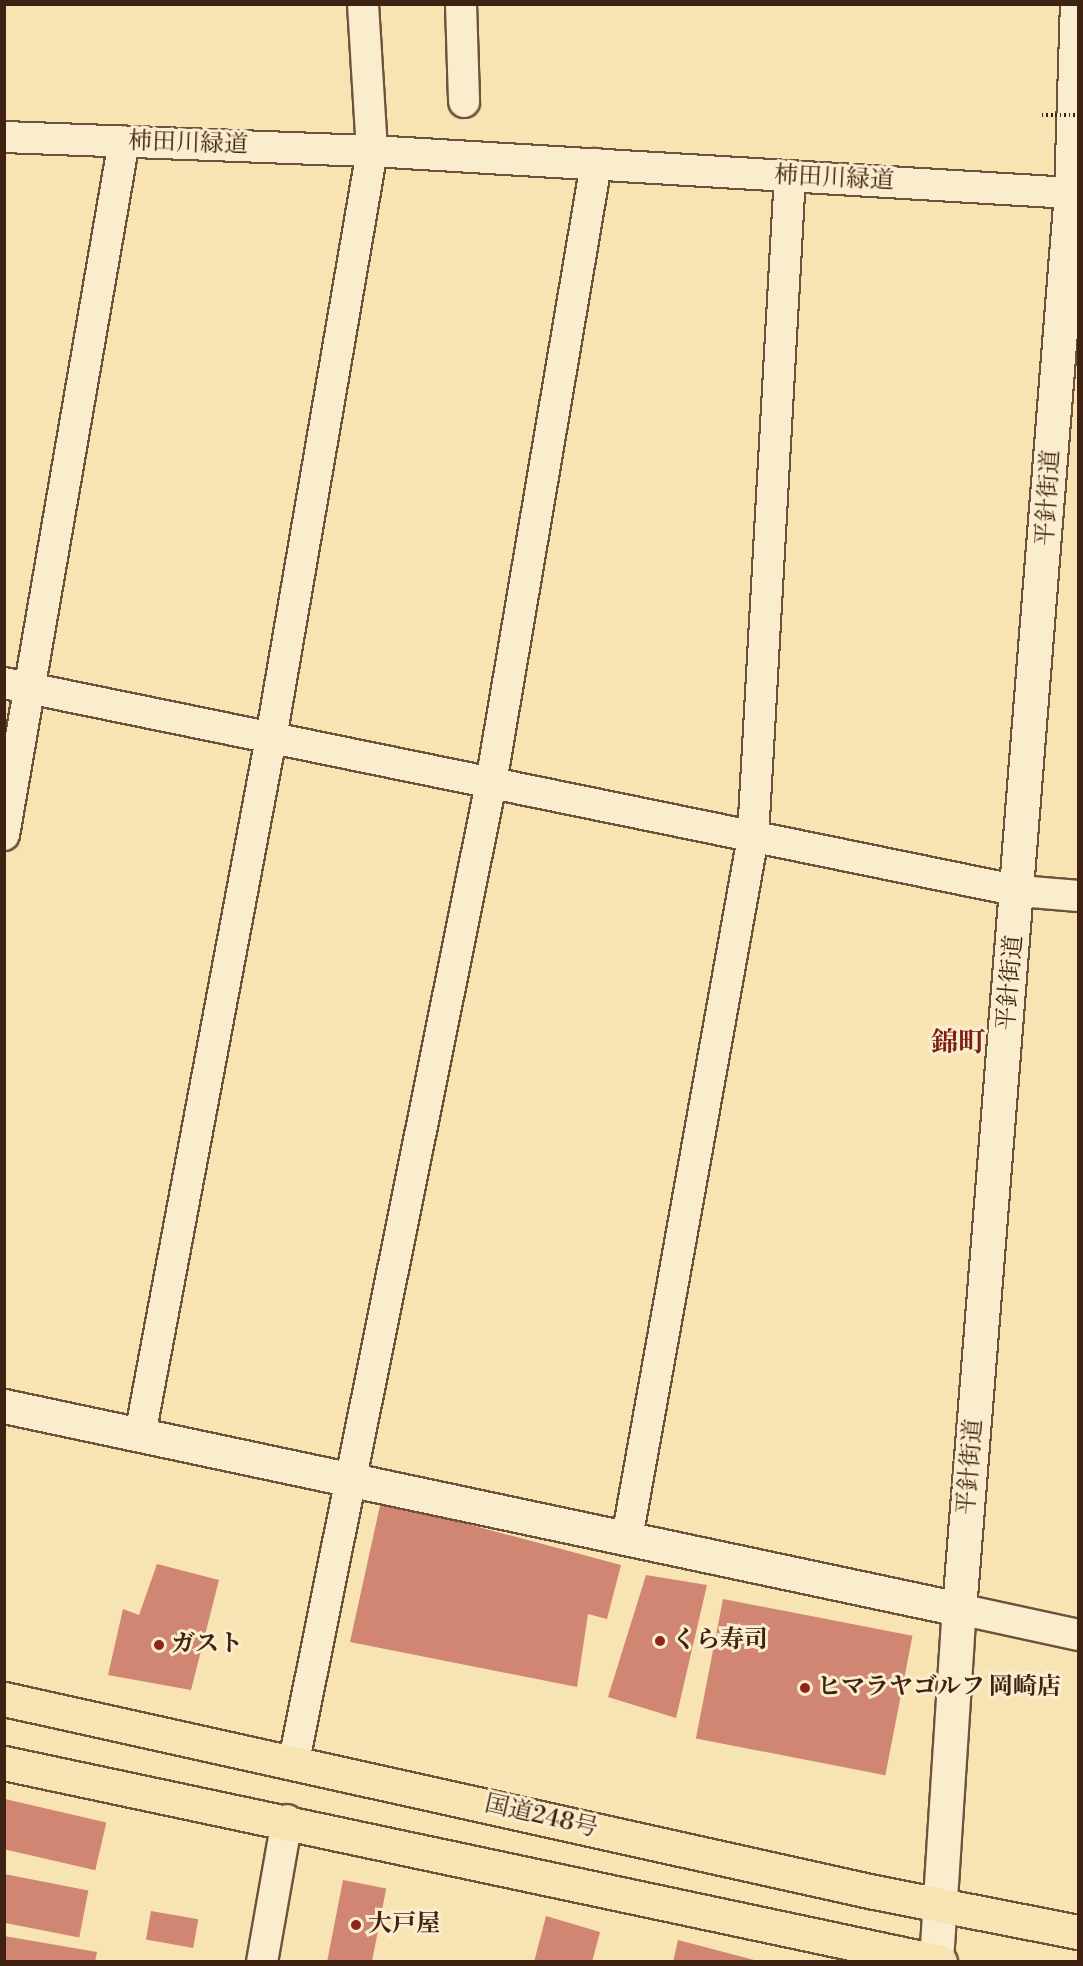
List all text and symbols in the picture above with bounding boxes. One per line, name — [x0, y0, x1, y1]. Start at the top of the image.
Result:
street label: 柿田川緑道 — [128, 128, 248, 160]
street label: 柿田川緑道 — [773, 161, 895, 197]
street label: 平針街道 — [1031, 449, 1067, 547]
street label: 平針街道 — [992, 934, 1030, 1032]
district label: 錦町 — [931, 1028, 985, 1060]
street label: 平針街道 — [952, 1418, 990, 1516]
place label: くら寿司 — [672, 1627, 768, 1655]
place label: ガスト — [171, 1631, 243, 1659]
marker: くら寿司 — [653, 1634, 667, 1648]
marker: ガスト — [152, 1638, 166, 1652]
place label: ヒマラヤゴルフ 岡崎店 — [817, 1674, 1061, 1702]
marker: ヒマラヤゴルフ 岡崎店 — [798, 1681, 812, 1695]
street label: 国道248号 — [482, 1790, 600, 1844]
place label: 大戸屋 — [368, 1911, 440, 1939]
marker: 大戸屋 — [349, 1918, 363, 1932]

